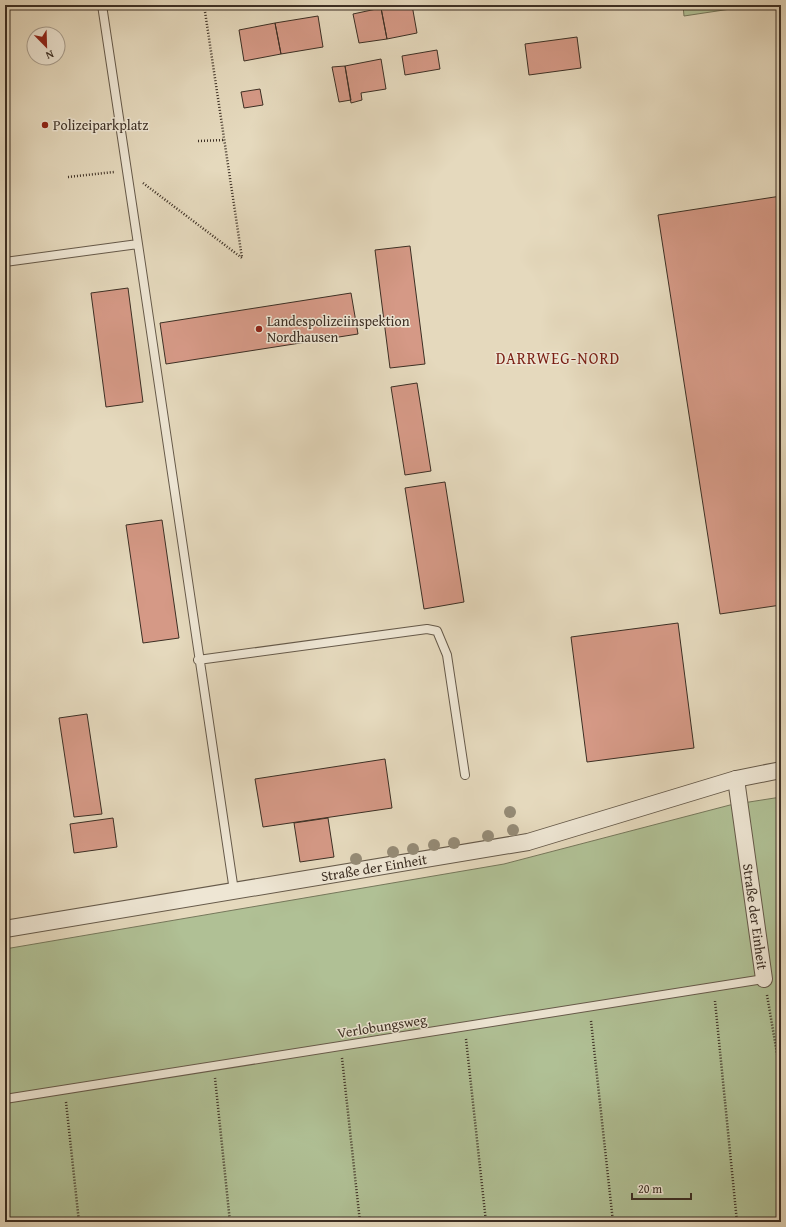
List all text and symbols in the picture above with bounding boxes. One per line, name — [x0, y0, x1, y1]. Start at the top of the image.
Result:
north arrow — [26, 26, 66, 66]
text: N — [43, 46, 56, 64]
place label: Polizeiparkplatz — [53, 115, 148, 135]
marker: Polizeiparkplatz — [40, 120, 50, 130]
place label: Landespolizeiinspektion Nordhausen — [267, 311, 410, 347]
marker: Landespolizeiinspektion Nordhausen — [254, 324, 264, 334]
district label: DARRWEG-NORD — [496, 346, 620, 370]
street label: Straße der Einheit — [319, 849, 428, 886]
street label: Straße der Einheit — [738, 862, 773, 971]
street label: Verlobungsweg — [336, 1009, 428, 1043]
scale bar — [632, 1175, 691, 1201]
text: 20 m — [638, 1180, 662, 1197]

